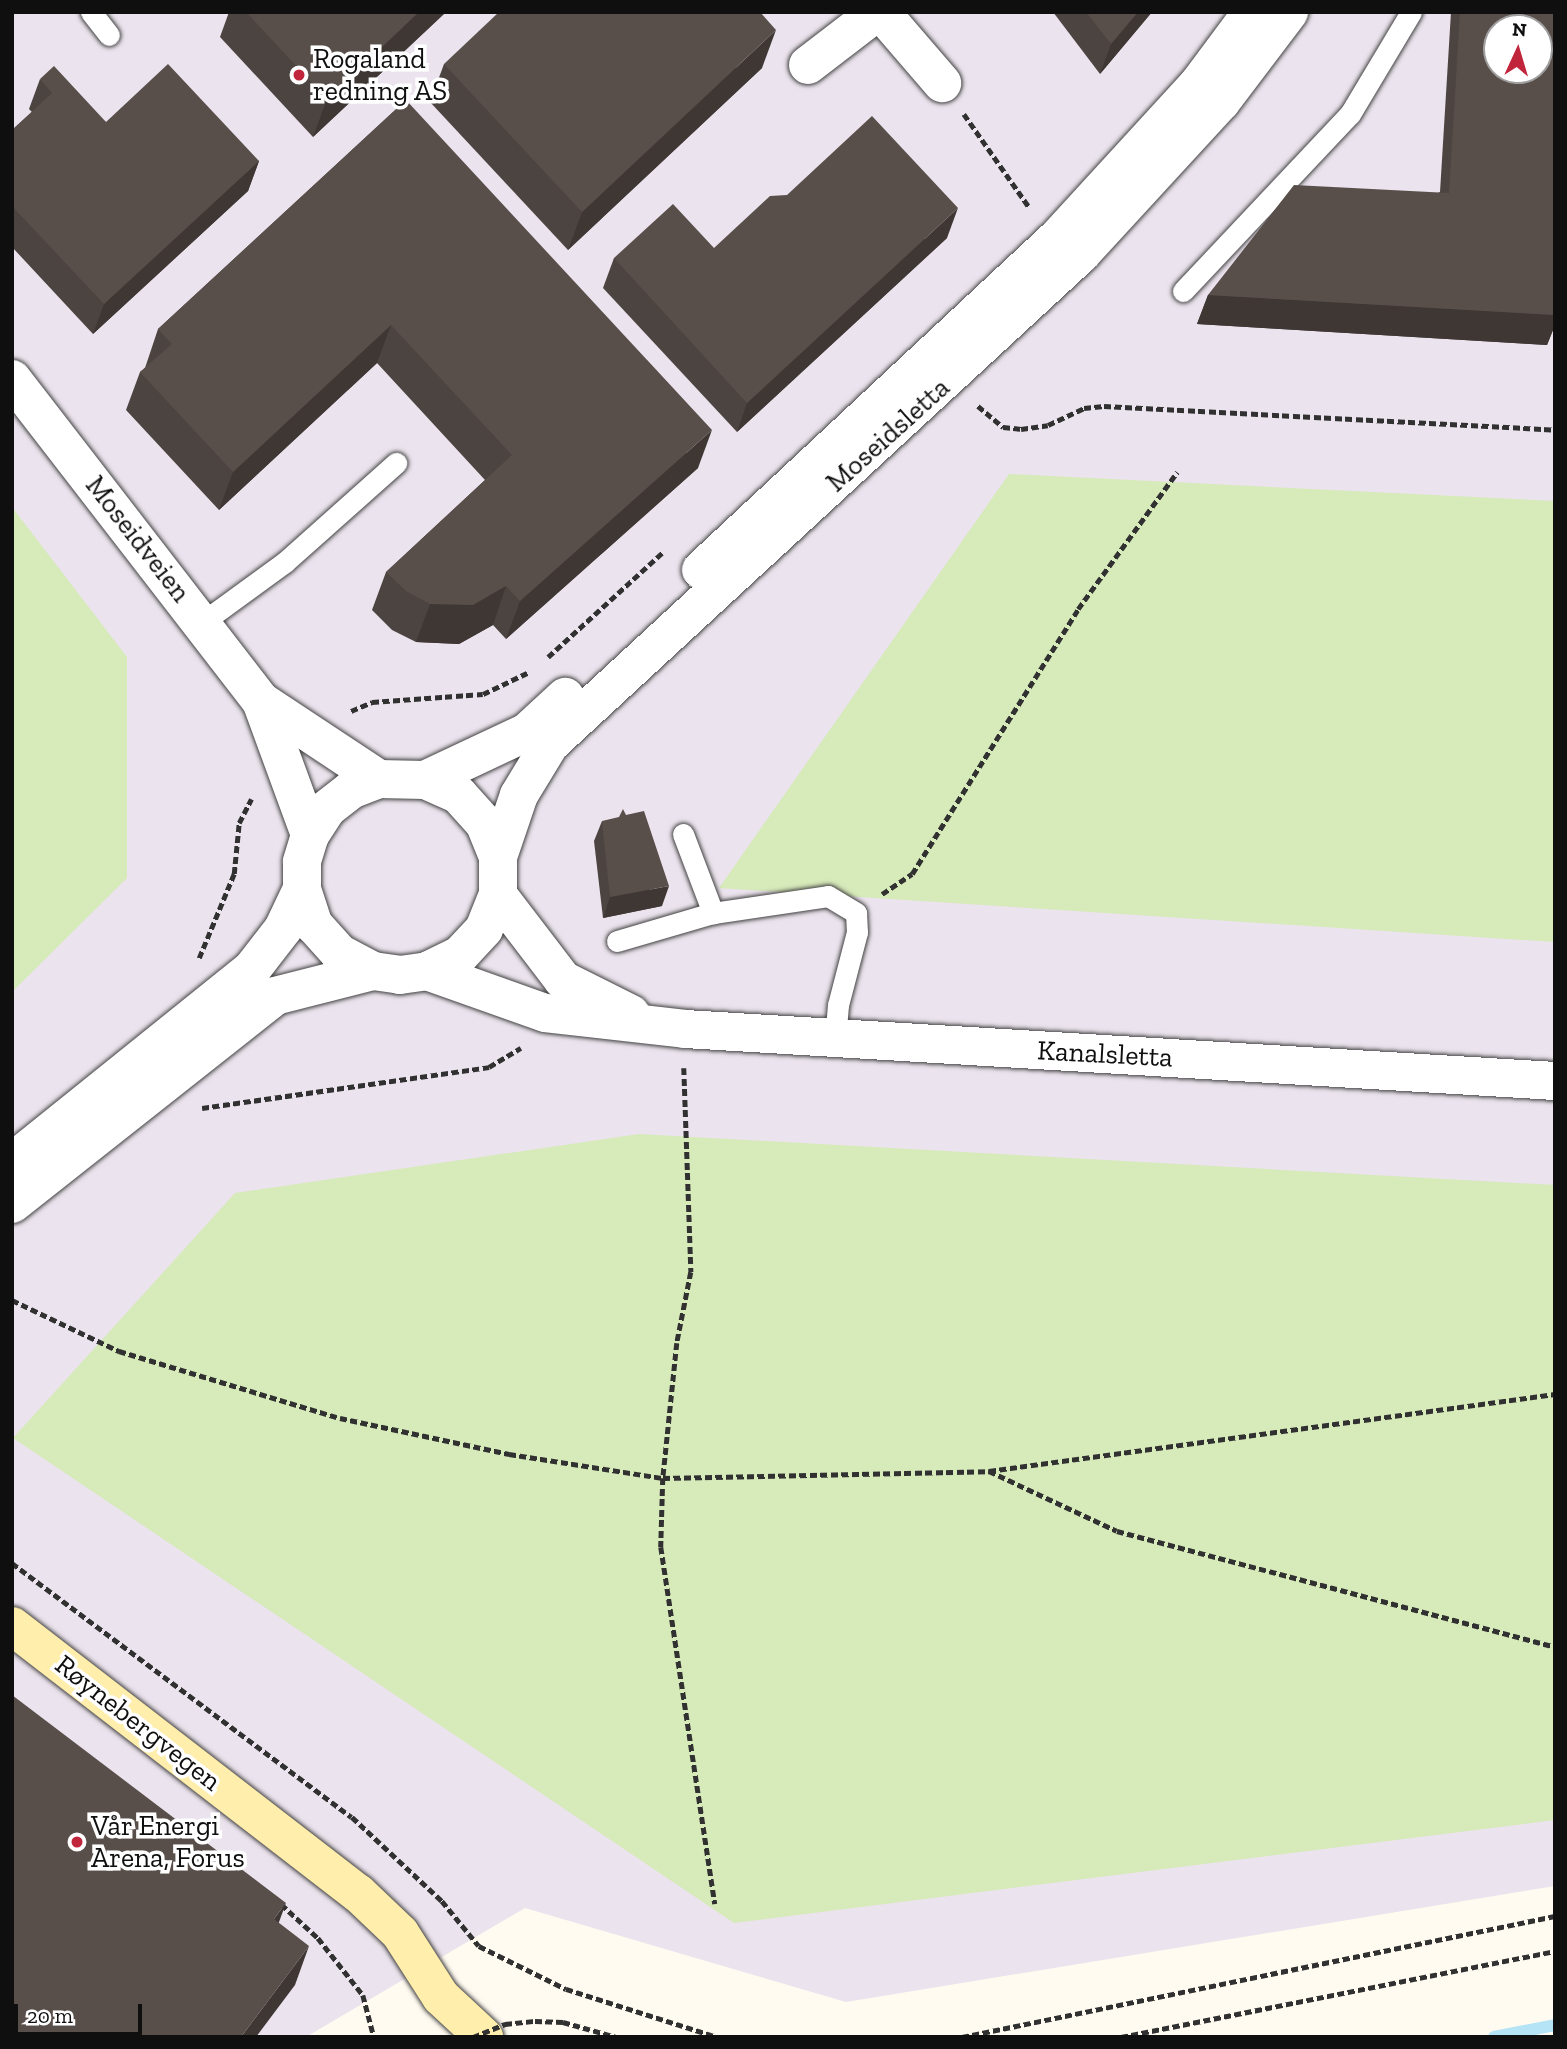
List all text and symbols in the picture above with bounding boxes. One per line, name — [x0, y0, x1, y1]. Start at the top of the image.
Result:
north arrow — [1483, 14, 1553, 84]
text: N — [1511, 18, 1527, 42]
place label: Rogaland redning AS — [313, 42, 448, 108]
marker: Rogaland redning AS — [291, 67, 307, 83]
street label: Moseidsletta — [819, 371, 957, 499]
street label: Moseidveien — [78, 469, 198, 609]
street label: Kanalsletta — [1036, 1034, 1174, 1074]
street label: Røynebergvegen — [48, 1648, 228, 1798]
place label: Vår Energi Arena, Forus — [91, 1809, 245, 1875]
marker: Vår Energi Arena, Forus — [69, 1834, 85, 1850]
scale bar — [18, 1990, 145, 2034]
text: 20 m — [27, 2003, 73, 2028]

